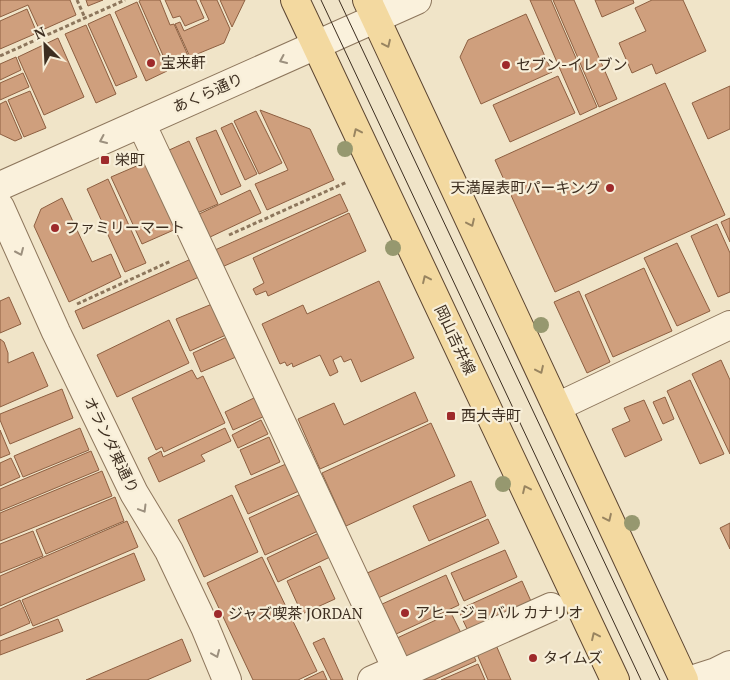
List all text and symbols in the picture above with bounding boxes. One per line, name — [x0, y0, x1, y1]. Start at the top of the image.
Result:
north arrow — [20, 20, 70, 70]
text: N — [31, 22, 49, 44]
one-way arrow — [381, 39, 392, 48]
place label: 宝来軒 — [161, 52, 206, 72]
one-way arrow — [279, 53, 288, 64]
place label: セブン-イレブン — [516, 54, 627, 74]
marker: 宝来軒 — [145, 57, 157, 69]
marker: セブン-イレブン — [500, 59, 512, 71]
street label: あくら通り — [169, 68, 246, 116]
one-way arrow — [352, 128, 363, 137]
one-way arrow — [99, 134, 108, 145]
place label: 栄町 — [115, 149, 145, 169]
marker: 栄町 — [99, 154, 111, 166]
place label: 天満屋表町パーキング — [450, 177, 600, 197]
marker: 天満屋表町パーキング — [604, 182, 616, 194]
place label: ファミリーマート — [65, 217, 185, 237]
one-way arrow — [465, 218, 475, 227]
marker: ファミリーマート — [49, 222, 61, 234]
one-way arrow — [14, 247, 25, 256]
one-way arrow — [422, 275, 432, 284]
street label: 岡山吉井線 — [431, 301, 481, 378]
one-way arrow — [533, 365, 544, 374]
street label: オランダ東通り — [80, 393, 144, 496]
place label: 西大寺町 — [461, 405, 521, 425]
marker: 西大寺町 — [445, 410, 457, 422]
one-way arrow — [521, 485, 532, 494]
one-way arrow — [137, 503, 147, 512]
one-way arrow — [602, 513, 613, 522]
place label: アヒージョバル カナリオ — [415, 602, 583, 622]
place label: ジャズ喫茶 JORDAN — [228, 603, 363, 623]
marker: アヒージョバル カナリオ — [399, 607, 411, 619]
marker: ジャズ喫茶 JORDAN — [212, 608, 224, 620]
one-way arrow — [591, 632, 601, 641]
place label: タイムズ — [543, 647, 603, 667]
one-way arrow — [209, 649, 220, 658]
marker: タイムズ — [527, 652, 539, 664]

